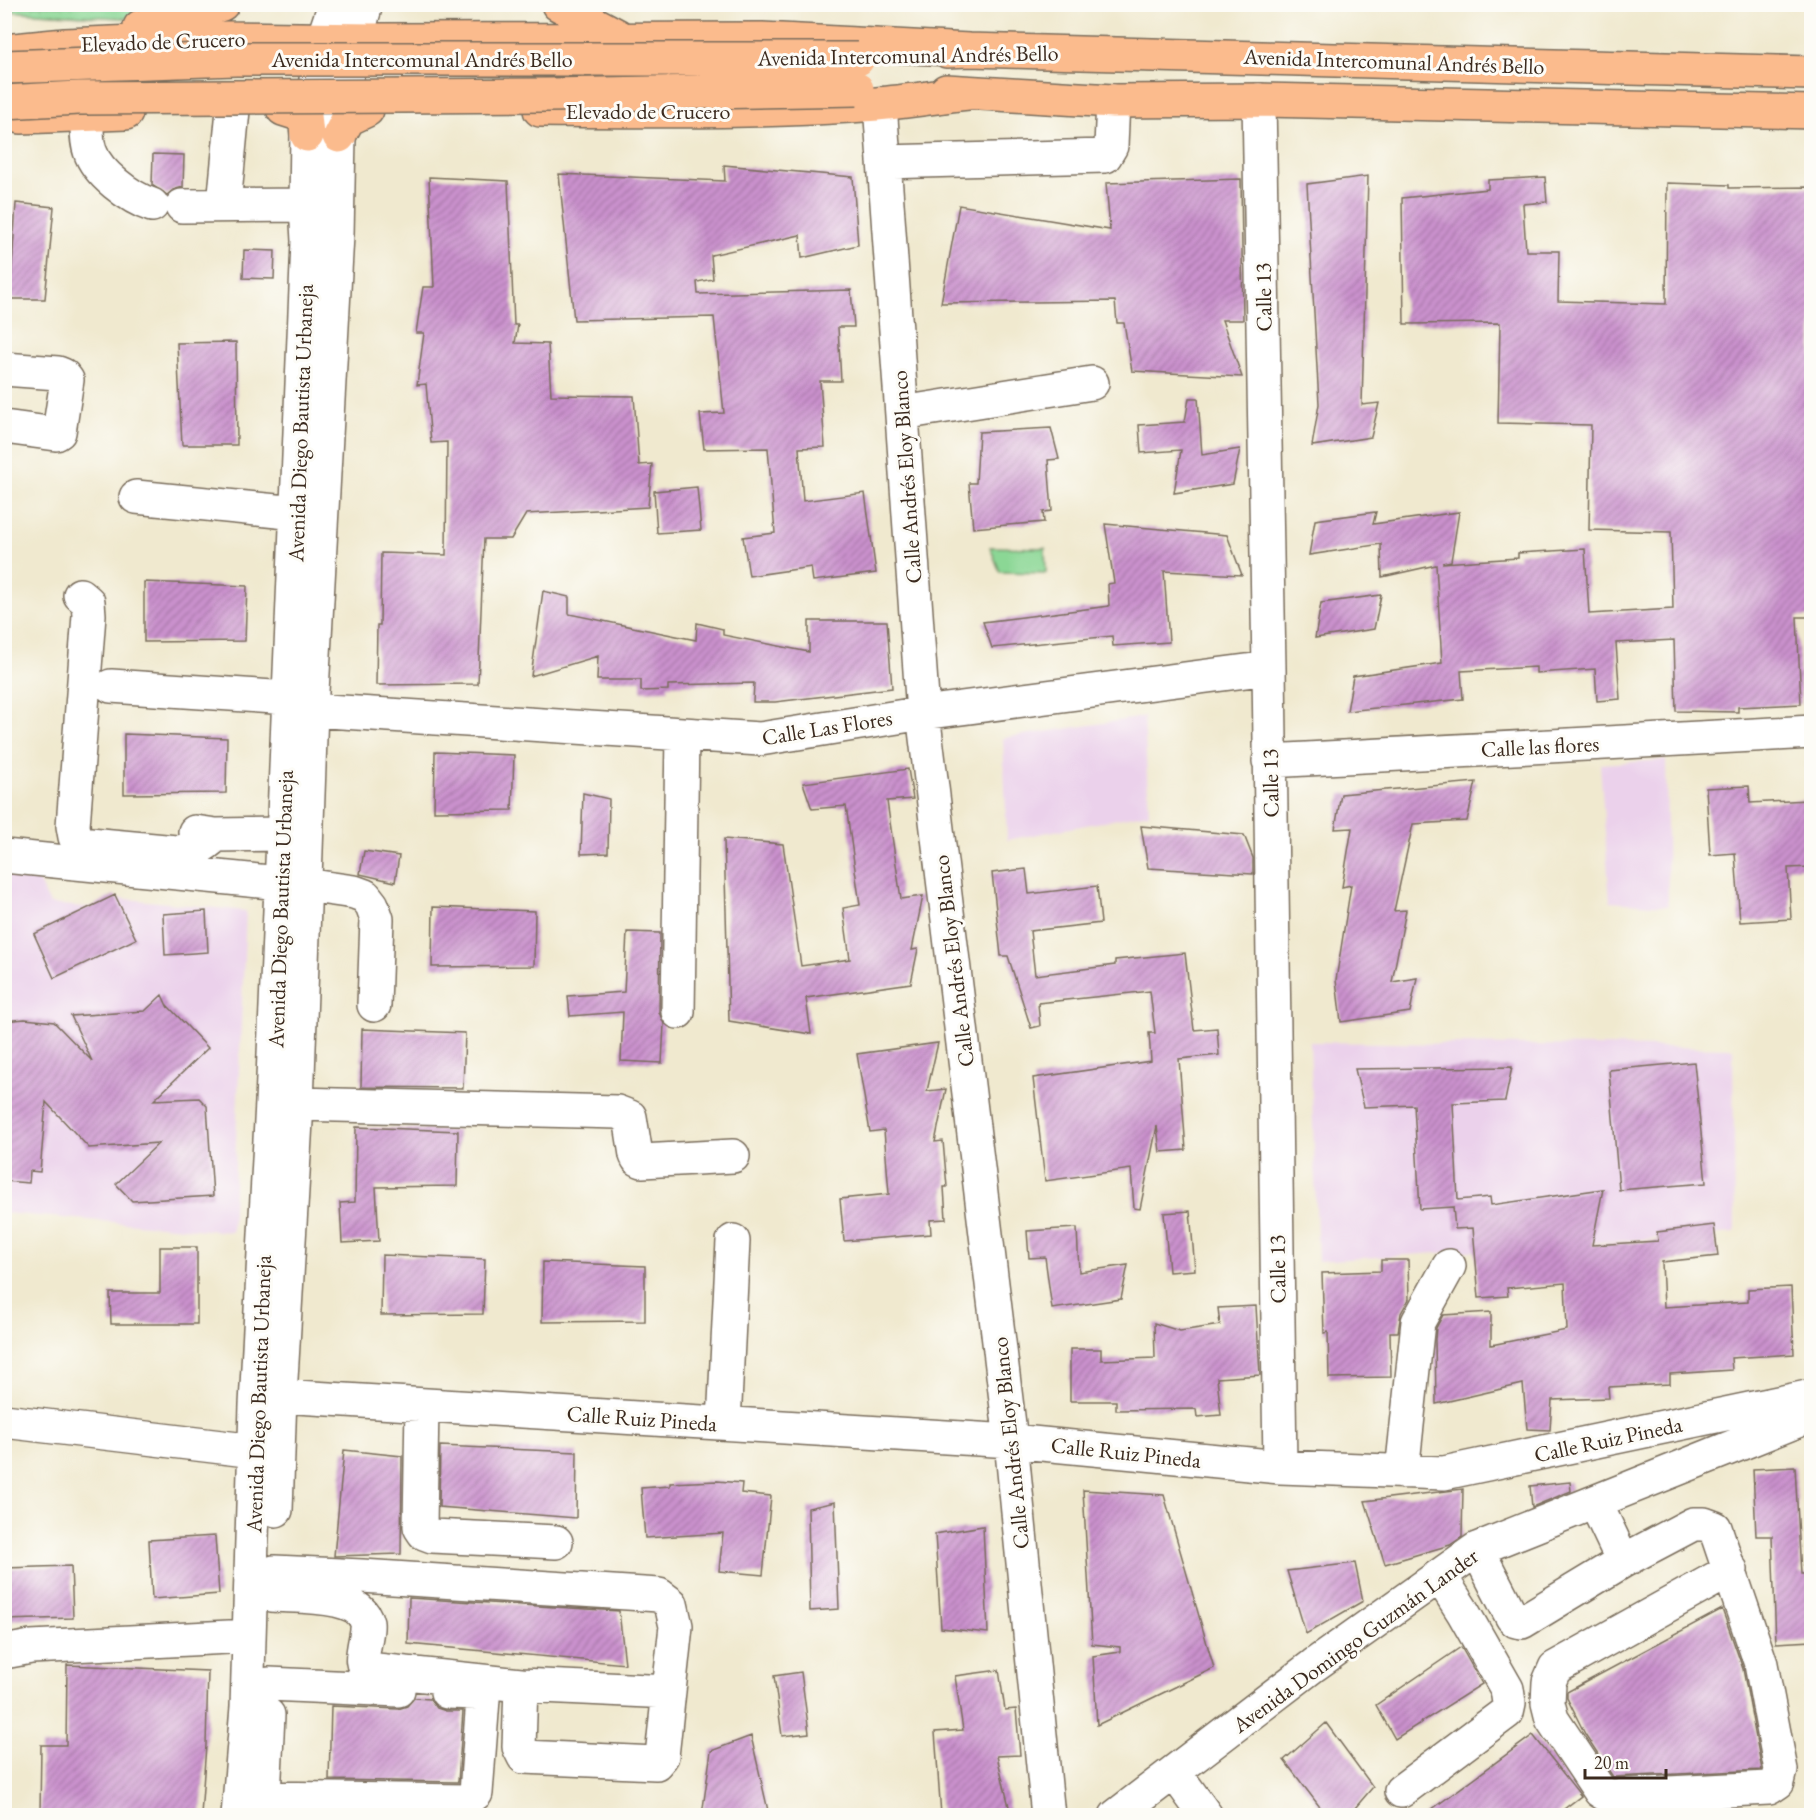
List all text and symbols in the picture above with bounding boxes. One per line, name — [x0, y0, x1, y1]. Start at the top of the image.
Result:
street label: Elevado de Crucero — [80, 24, 246, 59]
street label: Avenida Intercomunal Andrés Bello — [756, 38, 1059, 73]
street label: Avenida Intercomunal Andrés Bello — [1242, 42, 1545, 81]
street label: Avenida Intercomunal Andrés Bello — [270, 45, 573, 74]
street label: Elevado de Crucero — [566, 97, 730, 126]
street label: Calle 13 — [1248, 262, 1279, 332]
street label: Avenida Diego Bautista Urbaneja — [281, 283, 320, 563]
street label: Calle Andrés Eloy Blanco — [885, 369, 928, 584]
street label: Calle Las Flores — [760, 703, 894, 752]
street label: Calle las flores — [1480, 729, 1600, 764]
street label: Calle 13 — [1255, 748, 1286, 818]
street label: Avenida Diego Bautista Urbaneja — [261, 769, 300, 1049]
street label: Calle Andrés Eloy Blanco — [926, 853, 981, 1069]
street label: Calle 13 — [1262, 1234, 1293, 1304]
street label: Avenida Diego Bautista Urbaneja — [239, 1254, 278, 1534]
street label: Calle Andrés Eloy Blanco — [985, 1335, 1036, 1551]
street label: Calle Ruiz Pineda — [566, 1399, 718, 1438]
street label: Calle Ruiz Pineda — [1531, 1410, 1685, 1469]
street label: Calle Ruiz Pineda — [1049, 1430, 1203, 1475]
street label: Avenida Domingo Guzmán Lander — [1226, 1541, 1485, 1740]
scale bar — [1585, 1742, 1666, 1780]
text: 20 m — [1594, 1751, 1629, 1774]

